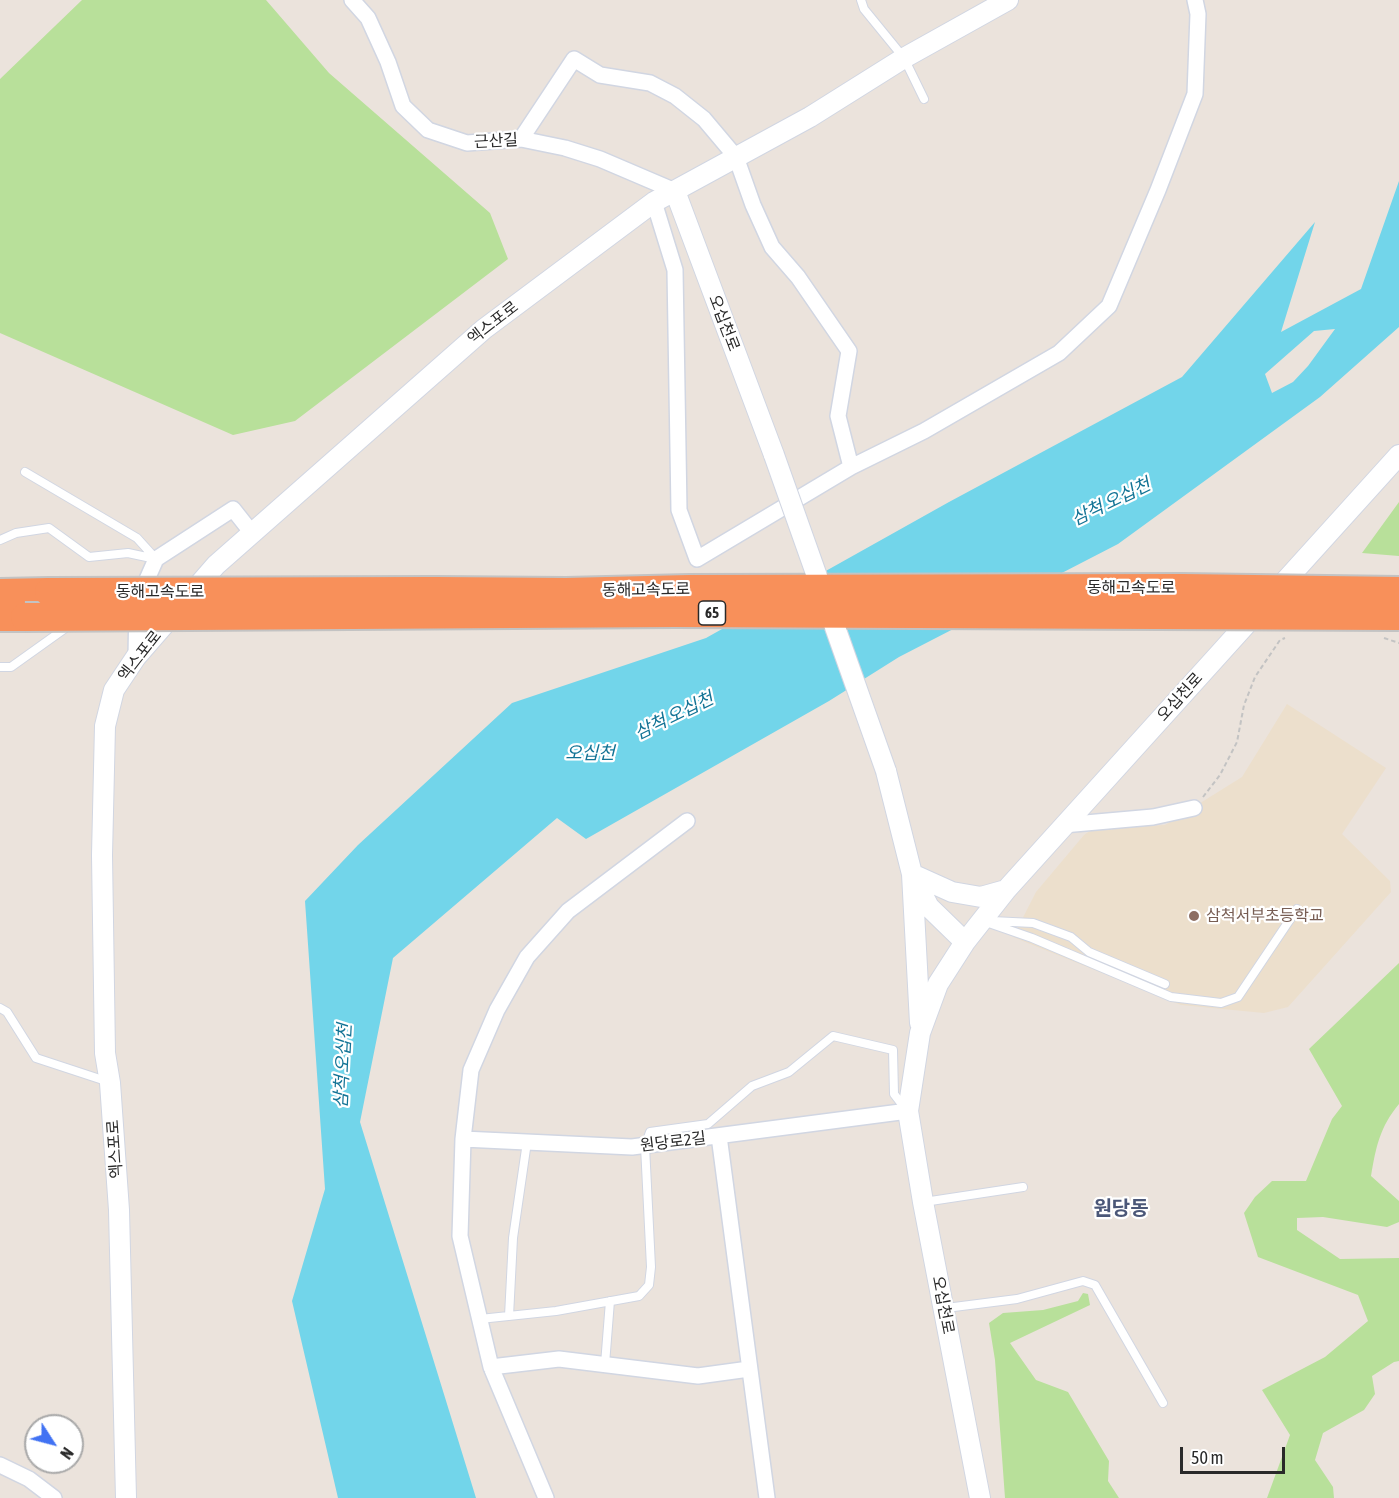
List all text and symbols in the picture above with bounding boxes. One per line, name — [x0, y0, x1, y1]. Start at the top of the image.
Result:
street label: 근산길 — [473, 130, 519, 152]
street label: 오십천로 — [704, 292, 744, 354]
street label: 엑스포로 — [464, 297, 522, 349]
water label: 삼척 오십천 — [1068, 474, 1154, 530]
street label: 동해고속도로 — [1087, 578, 1175, 598]
street label: 동해고속도로 — [602, 580, 690, 600]
street label: 동해고속도로 — [116, 582, 204, 602]
road number: 65 — [698, 601, 726, 625]
street label: 엑스포로 — [114, 627, 166, 685]
street label: 오십천로 — [1153, 669, 1207, 725]
water label: 삼척 오십천 — [631, 688, 717, 744]
water label: 오십천 — [565, 742, 615, 764]
place label: 삼척서부초등학교 — [1206, 906, 1324, 926]
marker: 삼척서부초등학교 — [1187, 909, 1201, 923]
water label: 삼척 오십천 — [330, 1023, 356, 1109]
street label: 엑스포로 — [103, 1119, 127, 1179]
street label: 원당로2길 — [639, 1128, 707, 1156]
district label: 원당동 — [1093, 1197, 1149, 1221]
street label: 오십천로 — [928, 1274, 958, 1336]
north arrow — [24, 1414, 84, 1474]
scale bar — [1183, 1435, 1288, 1473]
text: N — [57, 1444, 77, 1463]
text: 50 m — [1191, 1447, 1223, 1468]

